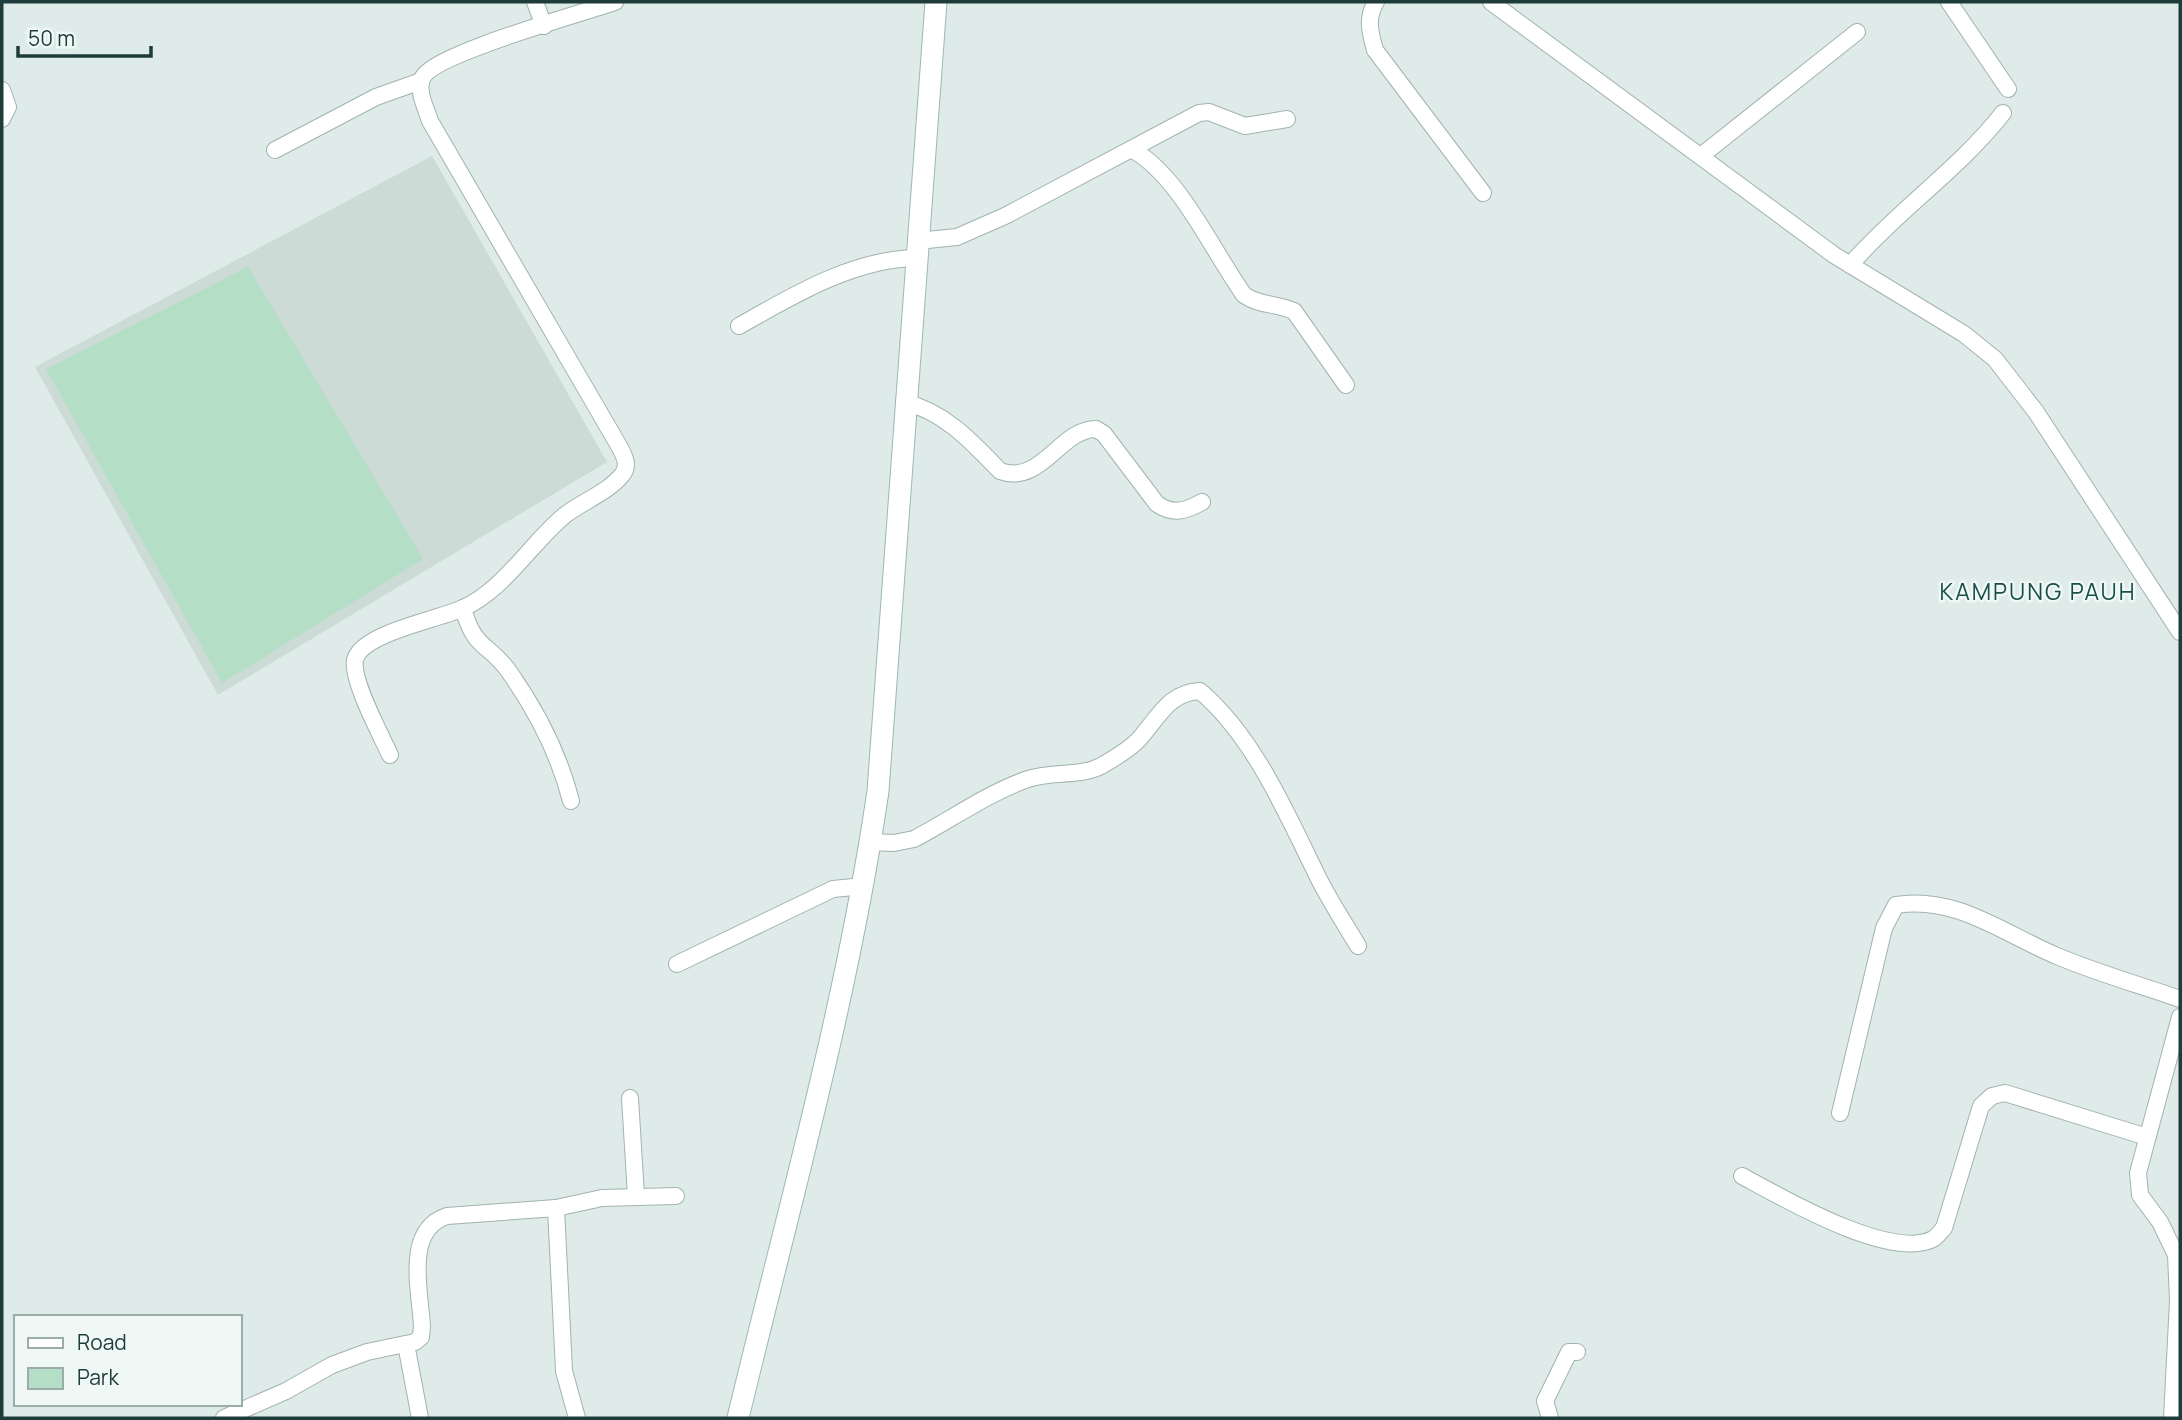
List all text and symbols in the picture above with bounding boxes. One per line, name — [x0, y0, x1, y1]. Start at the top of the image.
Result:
scale bar — [18, 14, 150, 58]
text: 50 m — [28, 24, 75, 52]
district label: KAMPUNG PAUH — [1940, 575, 2136, 607]
legend — [14, 1315, 242, 1406]
text: Road — [77, 1328, 127, 1356]
text: Park — [77, 1363, 119, 1391]

